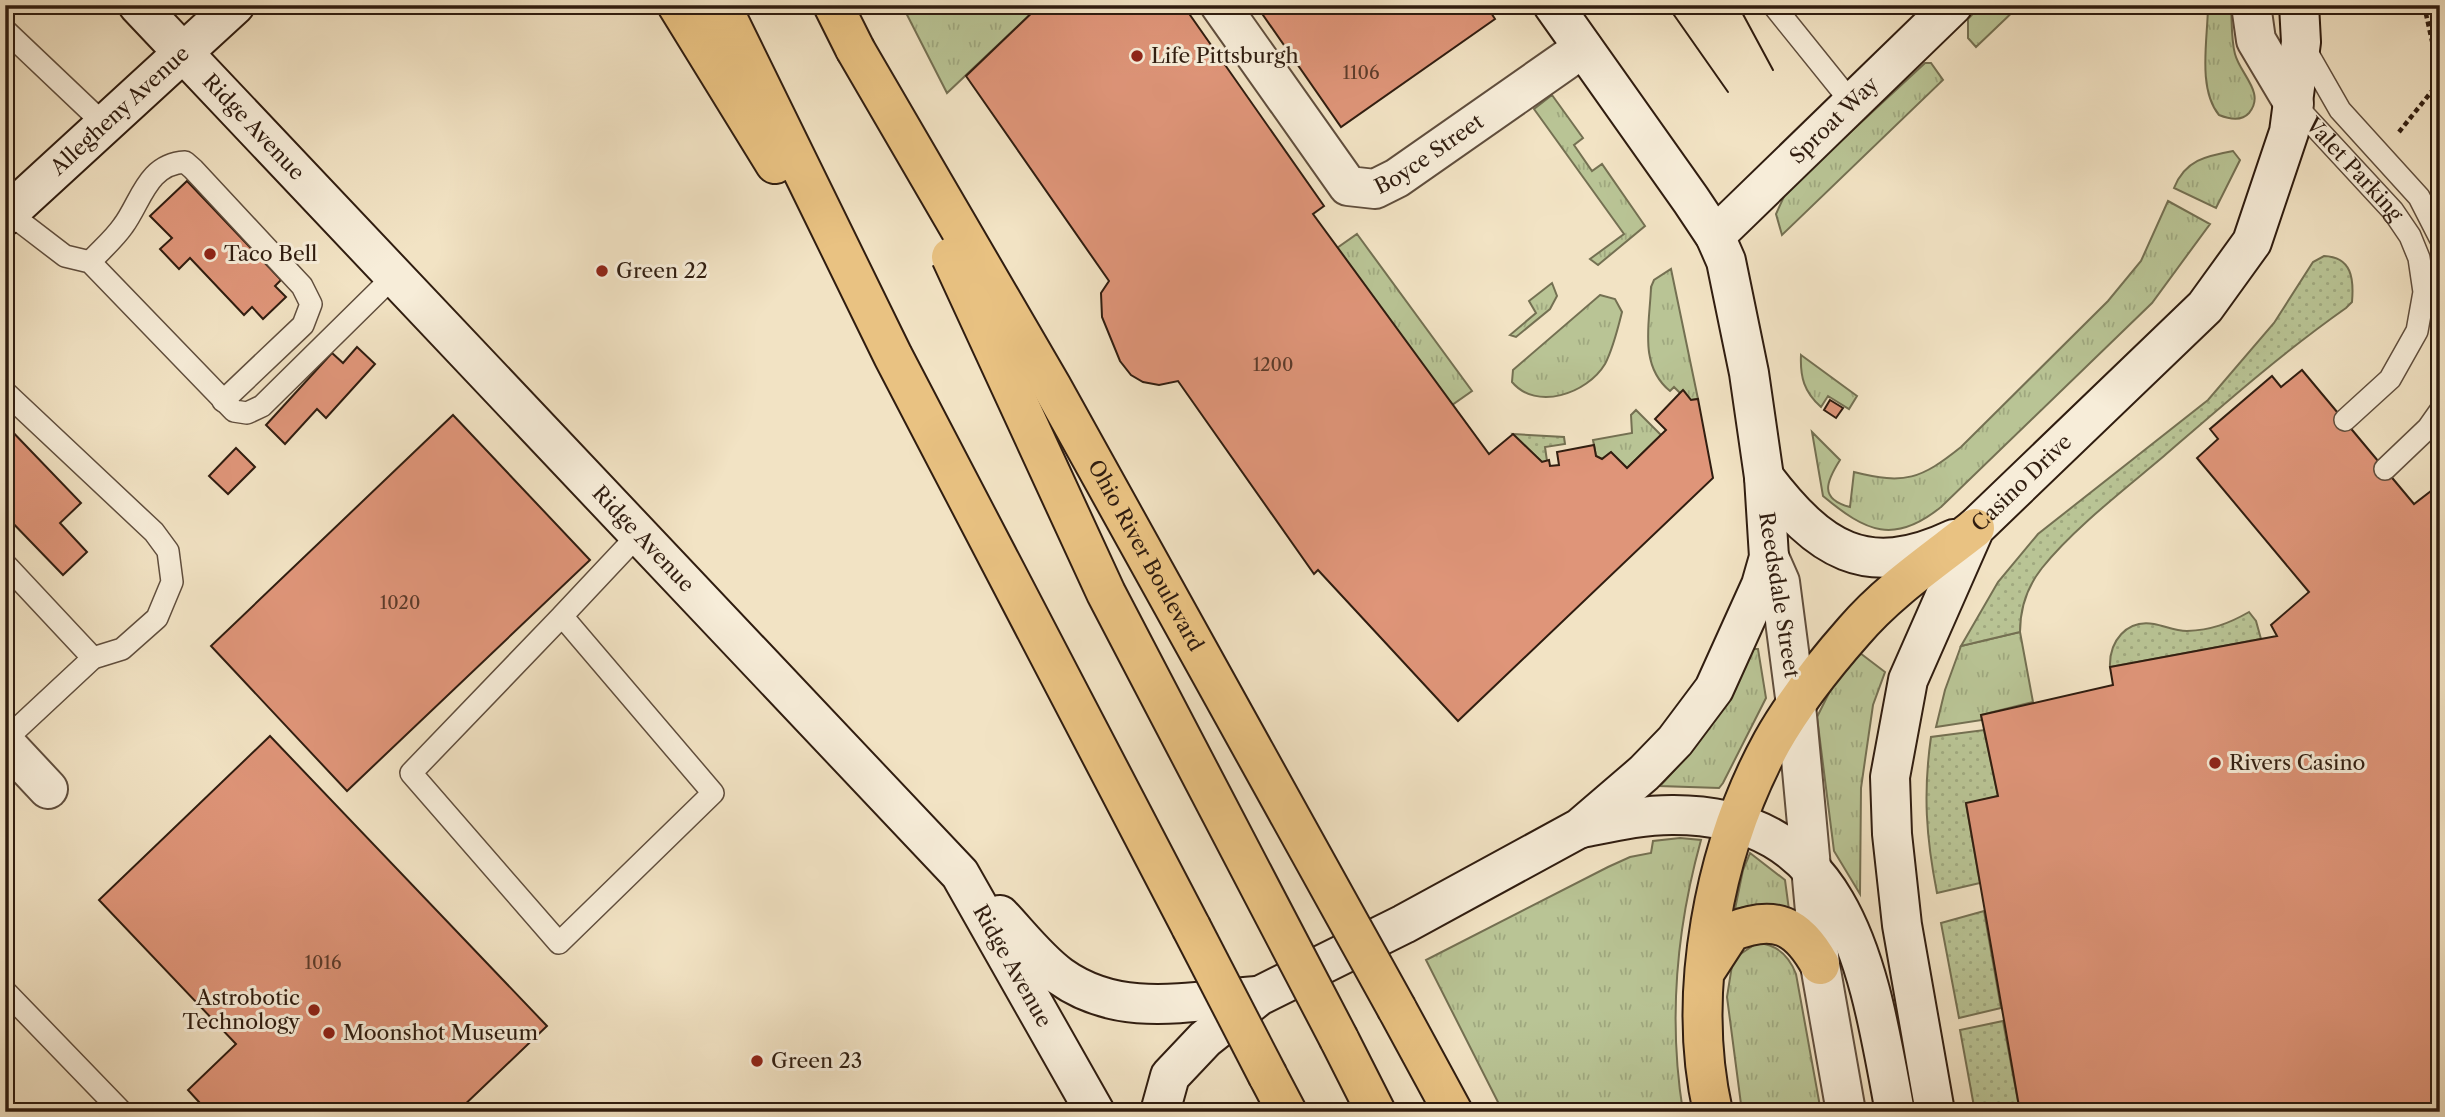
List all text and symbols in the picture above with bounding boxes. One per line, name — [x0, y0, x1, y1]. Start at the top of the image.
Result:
street label: Allegheny Avenue — [45, 40, 194, 181]
place label: Life Pittsburgh — [1151, 43, 1299, 68]
marker: Life Pittsburgh — [1129, 48, 1145, 64]
house number: 1106 — [1342, 62, 1380, 84]
street label: Ridge Avenue — [198, 68, 310, 185]
street label: Sproat Way — [1784, 71, 1883, 169]
street label: Boyce Street — [1370, 108, 1488, 199]
street label: Valet Parking — [2300, 111, 2409, 226]
place label: Taco Bell — [224, 241, 317, 266]
marker: Taco Bell — [202, 246, 218, 262]
place label: Green 22 — [616, 258, 708, 283]
marker: Green 22 — [594, 263, 610, 279]
house number: 1200 — [1253, 354, 1293, 376]
street label: Casino Drive — [1966, 429, 2077, 537]
street label: Ohio River Boulevard — [1083, 455, 1209, 656]
street label: Ridge Avenue — [587, 480, 700, 597]
street label: Reedsdale Street — [1754, 510, 1805, 680]
house number: 1020 — [380, 592, 420, 614]
place label: Rivers Casino — [2229, 750, 2365, 775]
marker: Rivers Casino — [2207, 755, 2223, 771]
street label: Ridge Avenue — [968, 900, 1057, 1031]
house number: 1016 — [304, 952, 342, 974]
place label: Astrobotic Technology — [182, 985, 300, 1034]
marker: Astrobotic Technology — [306, 1002, 322, 1018]
place label: Moonshot Museum — [343, 1020, 538, 1045]
marker: Moonshot Museum — [321, 1025, 337, 1041]
place label: Green 23 — [771, 1048, 862, 1073]
marker: Green 23 — [749, 1053, 765, 1069]

